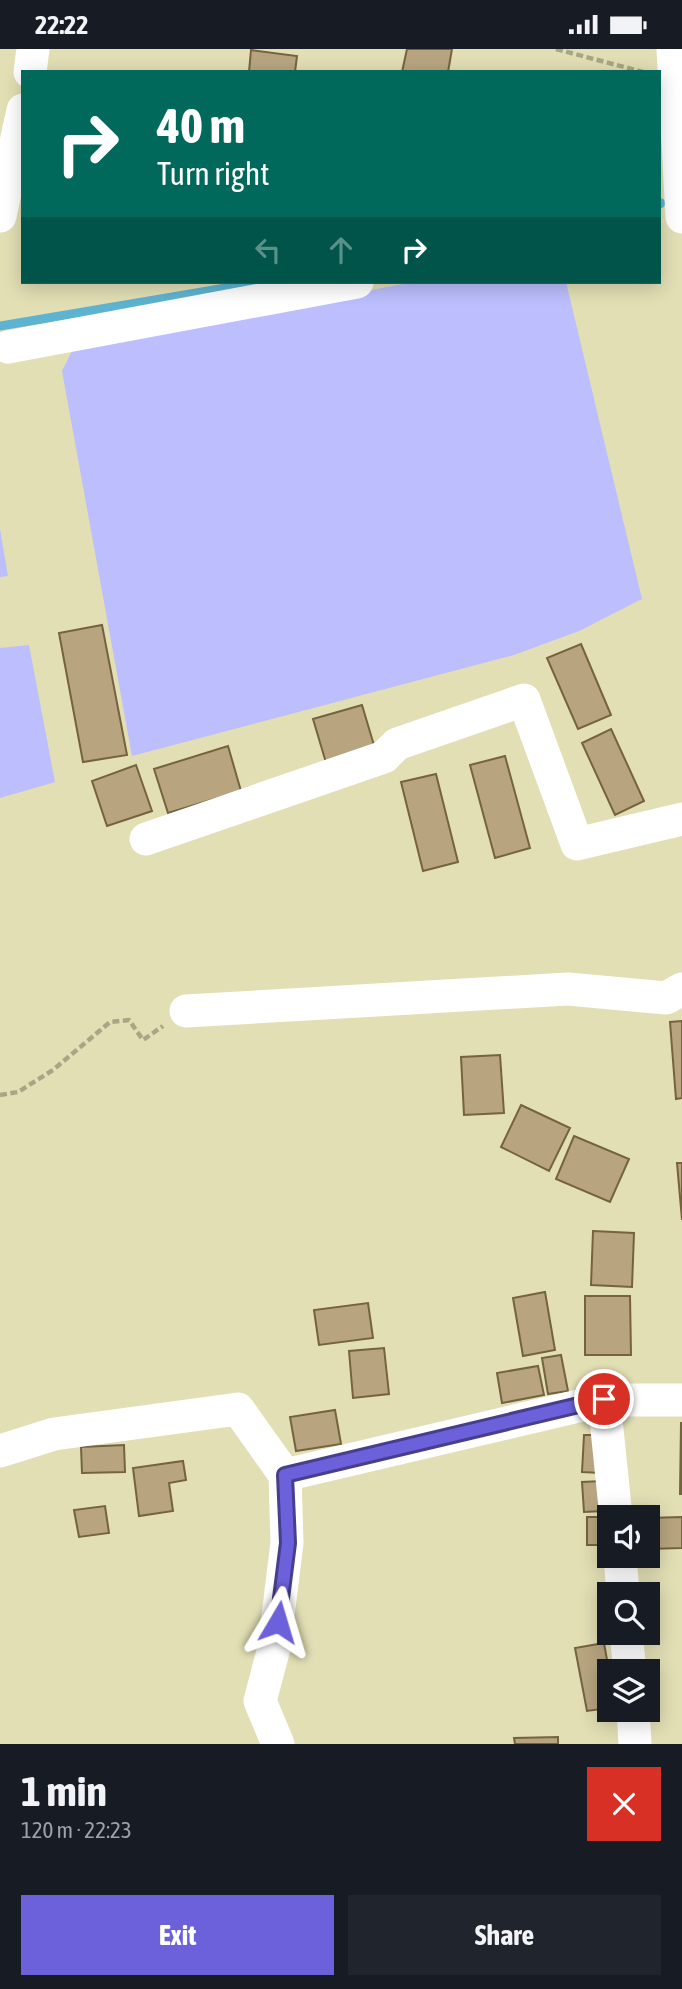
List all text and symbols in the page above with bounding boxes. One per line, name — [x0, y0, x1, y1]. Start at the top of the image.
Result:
text: 22:22 — [35, 10, 89, 40]
text: 40 m — [157, 97, 245, 153]
icon: right — [42, 98, 133, 189]
text: Turn right — [157, 155, 270, 192]
icon: left — [249, 231, 287, 269]
icon: ahead — [322, 231, 360, 269]
icon: right — [395, 231, 433, 269]
pin — [574, 1369, 634, 1429]
icon: arrive — [585, 1380, 623, 1418]
map controls — [597, 1505, 660, 1722]
button: sound — [597, 1505, 660, 1568]
button: search — [597, 1582, 660, 1645]
position arrow — [241, 1585, 315, 1659]
button: layers — [597, 1659, 660, 1722]
text: 1 min — [21, 1767, 107, 1815]
button: close — [587, 1767, 661, 1841]
text: 120 m · 22:23 — [21, 1817, 132, 1843]
button: Exit — [21, 1895, 334, 1975]
button: Share — [348, 1895, 661, 1975]

